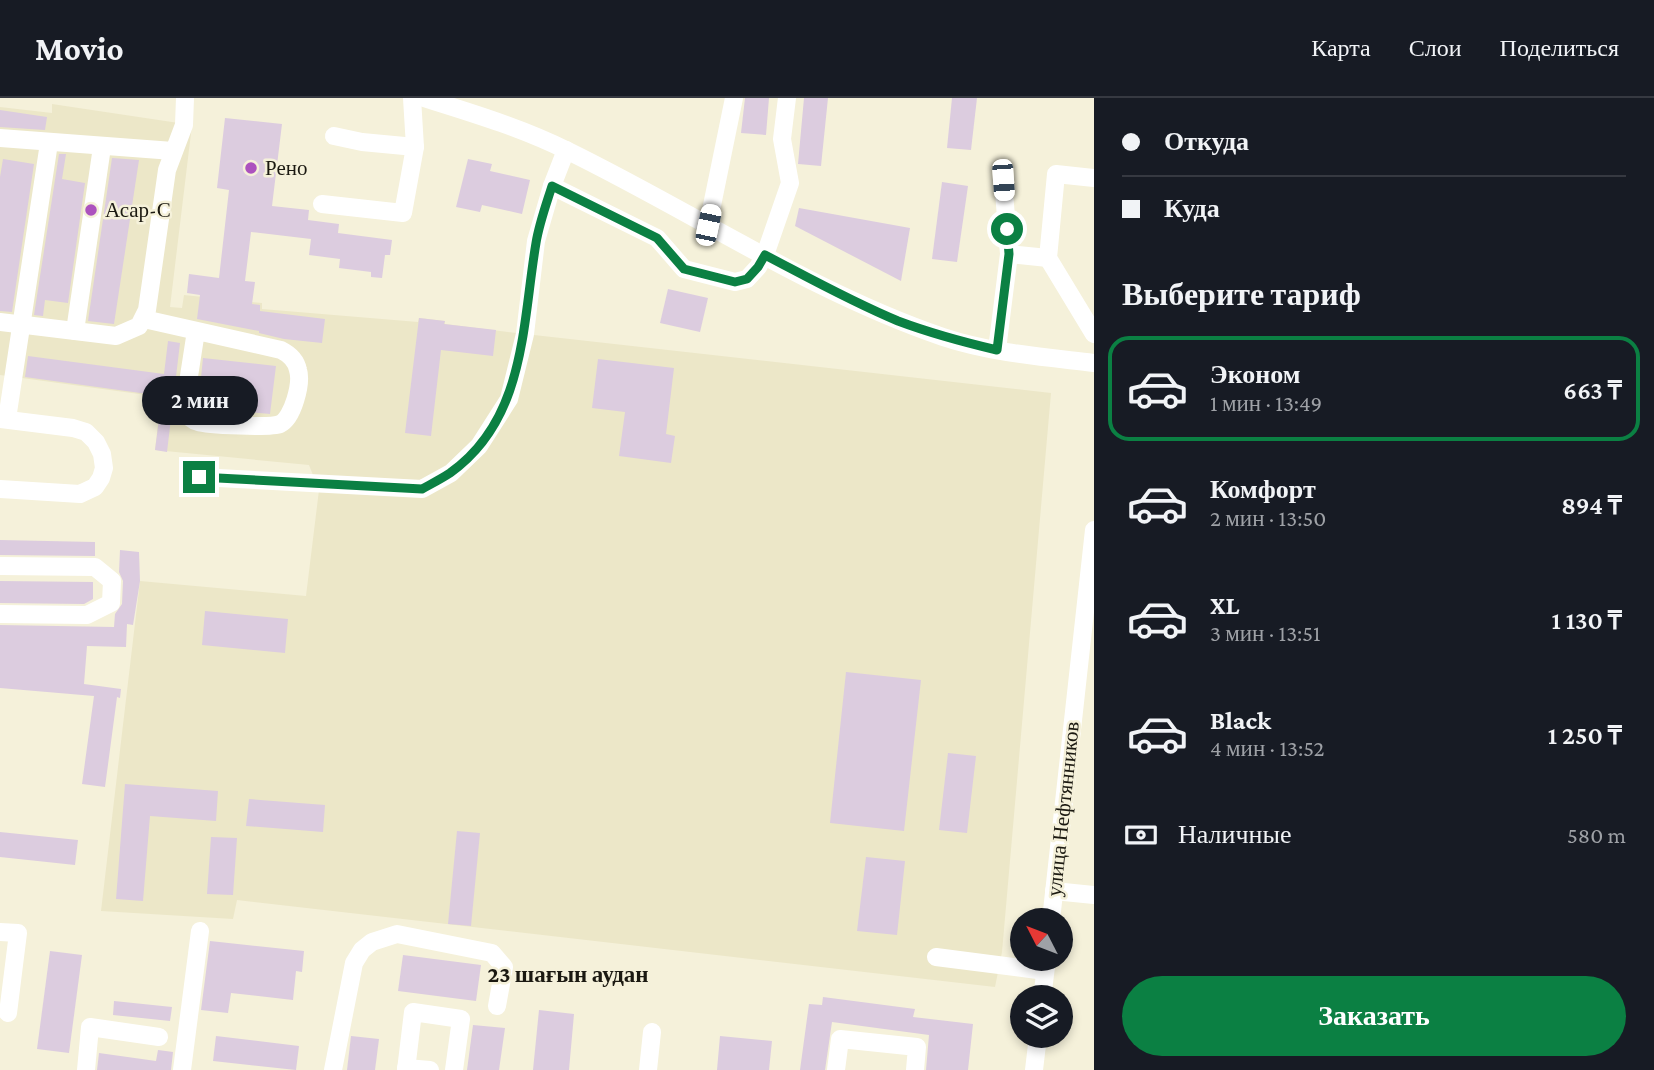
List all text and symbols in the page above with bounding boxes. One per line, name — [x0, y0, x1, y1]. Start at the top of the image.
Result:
text: Movio — [35, 30, 124, 67]
text: Карта — [1311, 34, 1371, 61]
text: Слои — [1409, 34, 1462, 61]
text: Поделиться — [1500, 34, 1619, 61]
text: Откуда — [1164, 127, 1249, 156]
place label: Рено — [265, 156, 307, 180]
car — [992, 158, 1015, 202]
marker: Рено — [243, 160, 259, 176]
text: Куда — [1164, 194, 1220, 223]
place label: Асар-С — [105, 198, 171, 222]
marker: Асар-С — [83, 202, 99, 218]
car — [694, 202, 723, 248]
route start — [991, 213, 1023, 245]
text: Выберите тариф — [1122, 276, 1361, 312]
icon: car — [1126, 357, 1189, 420]
text: Эконом — [1210, 360, 1300, 389]
callout: 2 мин — [141, 376, 257, 424]
text: 663 ₸ — [1563, 376, 1622, 405]
text: 2 мин — [171, 387, 229, 413]
text: 1 мин · 13:49 — [1210, 390, 1322, 416]
route end — [183, 461, 215, 493]
icon: car — [1126, 472, 1189, 535]
text: Комфорт — [1210, 475, 1316, 504]
text: 894 ₸ — [1561, 491, 1622, 520]
text: 2 мин · 13:50 — [1210, 505, 1326, 531]
icon: car — [1126, 587, 1189, 650]
text: XL — [1210, 591, 1239, 620]
text: 1 130 ₸ — [1551, 606, 1622, 635]
text: 3 мин · 13:51 — [1210, 620, 1321, 646]
icon: car — [1126, 702, 1189, 765]
text: Black — [1210, 706, 1271, 735]
street label: улица Нефтянников — [1042, 720, 1084, 898]
text: 1 250 ₸ — [1548, 721, 1622, 750]
text: 4 мин · 13:52 — [1210, 735, 1324, 761]
icon: cash — [1122, 816, 1160, 854]
text: Наличные — [1178, 820, 1291, 849]
text: 580 m — [1567, 822, 1626, 848]
north arrow — [1010, 908, 1073, 971]
map controls — [1010, 908, 1073, 1048]
district label: 23 шағын аудан — [487, 961, 649, 987]
button: Заказать — [1122, 976, 1626, 1056]
button: layers — [1010, 985, 1073, 1048]

